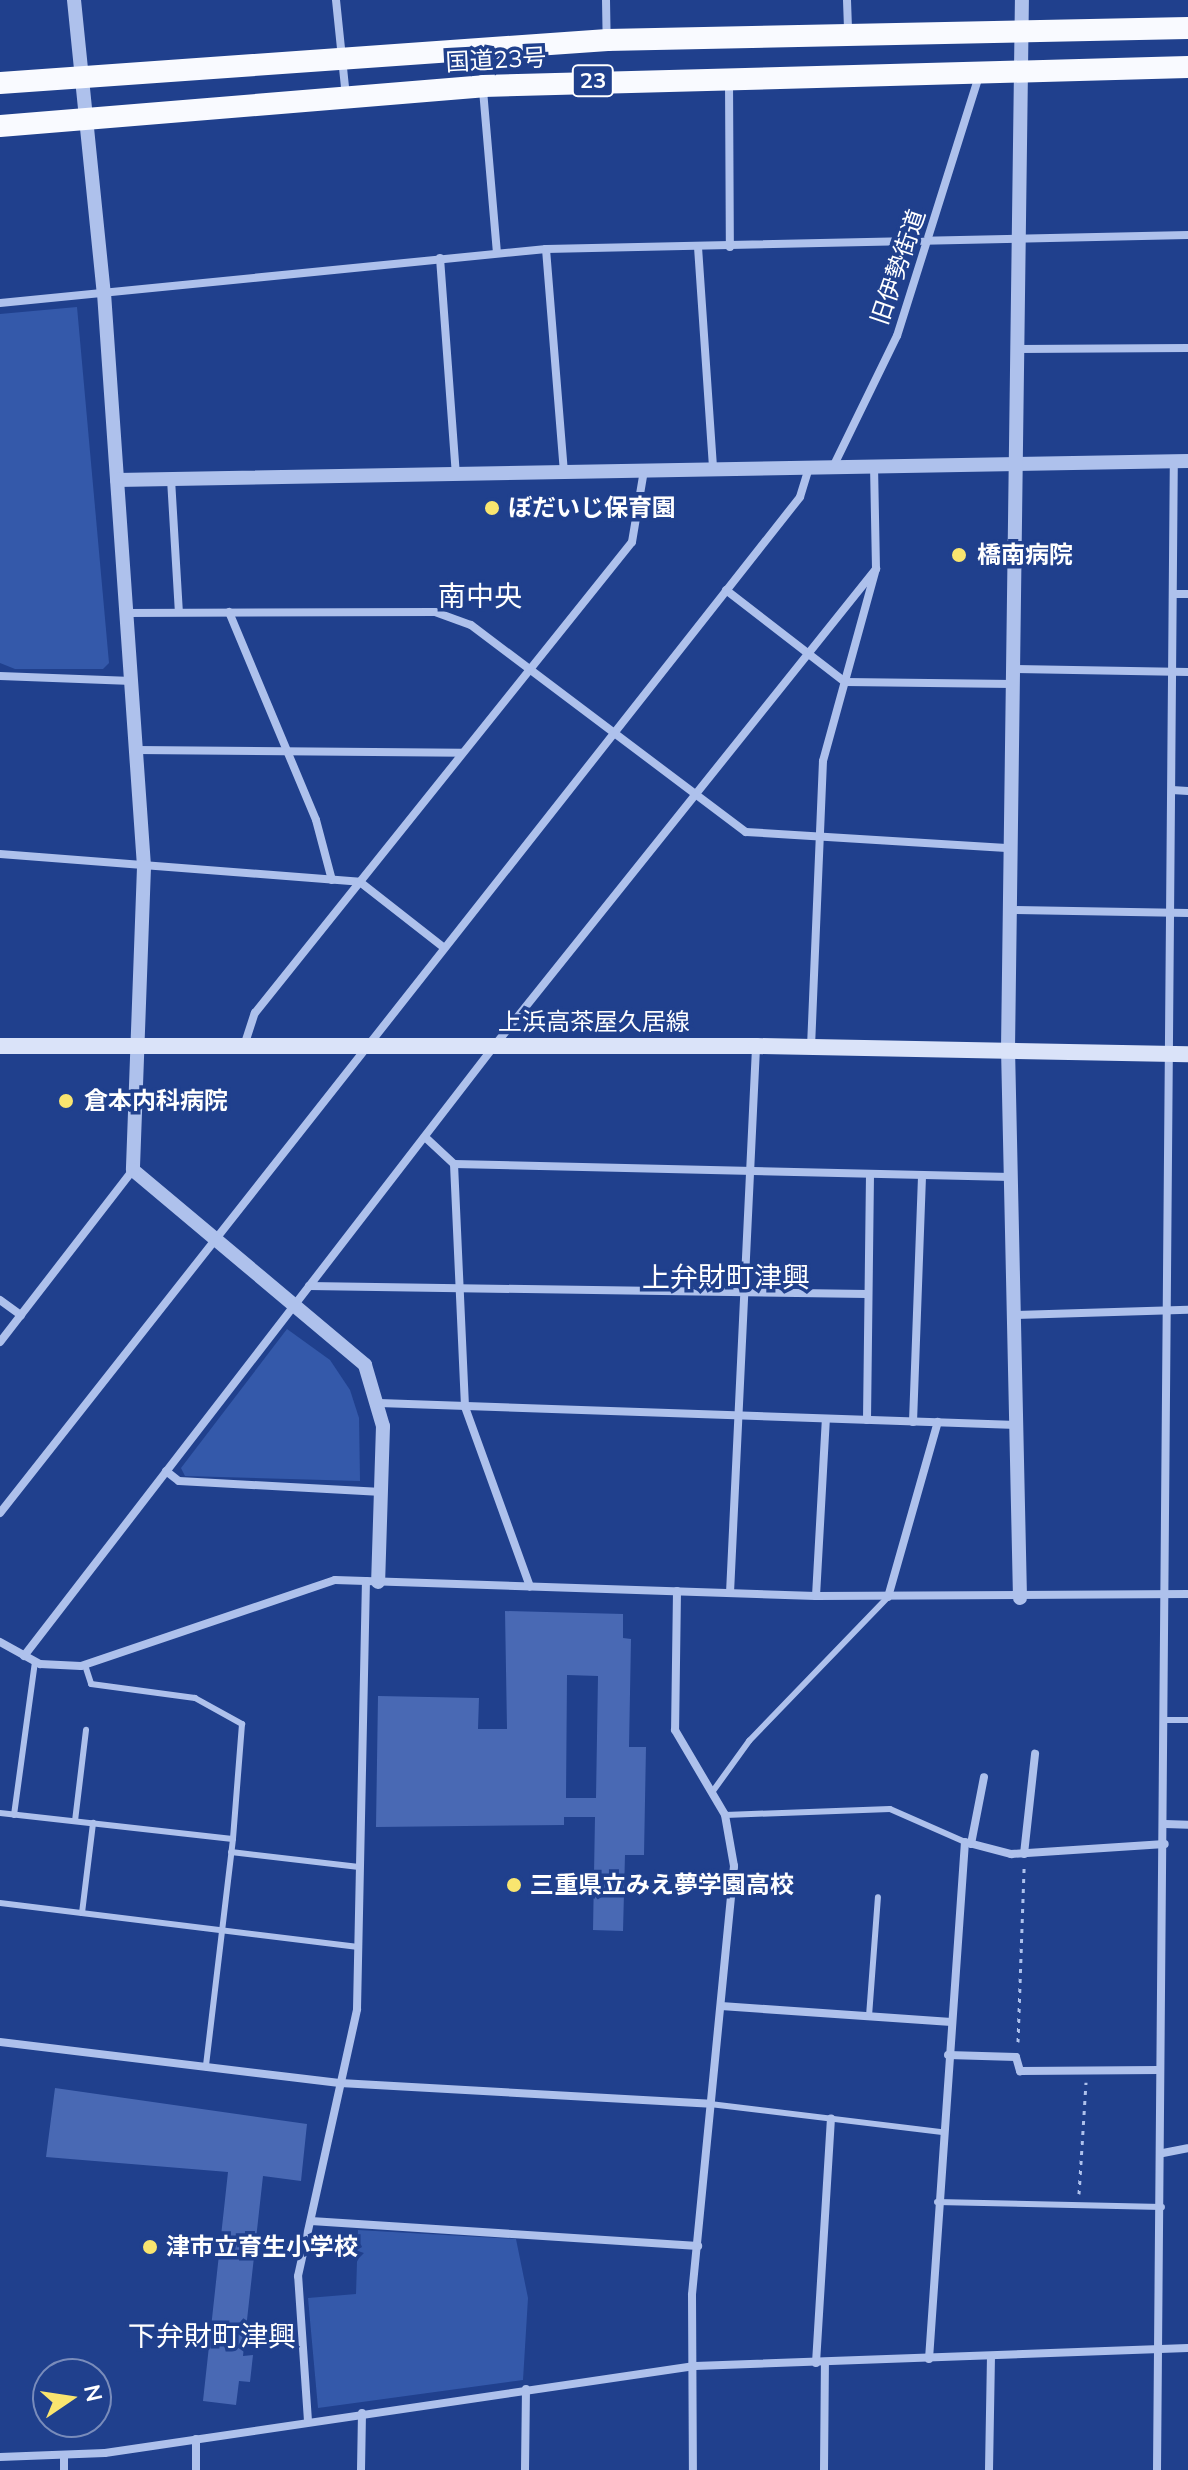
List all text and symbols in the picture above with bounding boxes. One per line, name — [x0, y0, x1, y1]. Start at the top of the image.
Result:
street label: 国道23号 — [445, 43, 547, 77]
road number: 23 — [571, 63, 615, 99]
street label: 旧伊勢街道 — [865, 206, 931, 328]
place label: ぼだいじ保育園 — [508, 494, 676, 522]
marker: ぼだいじ保育園 — [483, 499, 501, 517]
place label: 橋南病院 — [977, 541, 1073, 569]
marker: 橋南病院 — [948, 544, 970, 566]
district label: 南中央 — [438, 579, 522, 613]
street label: 上浜高茶屋久居線 — [498, 1008, 690, 1036]
place label: 倉本内科病院 — [84, 1087, 228, 1115]
marker: 倉本内科病院 — [55, 1090, 77, 1112]
district label: 上弁財町津興 — [642, 1260, 810, 1294]
place label: 三重県立みえ夢学園高校 — [530, 1871, 794, 1899]
marker: 三重県立みえ夢学園高校 — [505, 1876, 523, 1894]
place label: 津市立育生小学校 — [166, 2233, 358, 2261]
marker: 津市立育生小学校 — [141, 2238, 159, 2256]
district label: 下弁財町津興 — [128, 2319, 296, 2353]
north arrow — [32, 2358, 112, 2438]
text: N — [78, 2382, 109, 2404]

